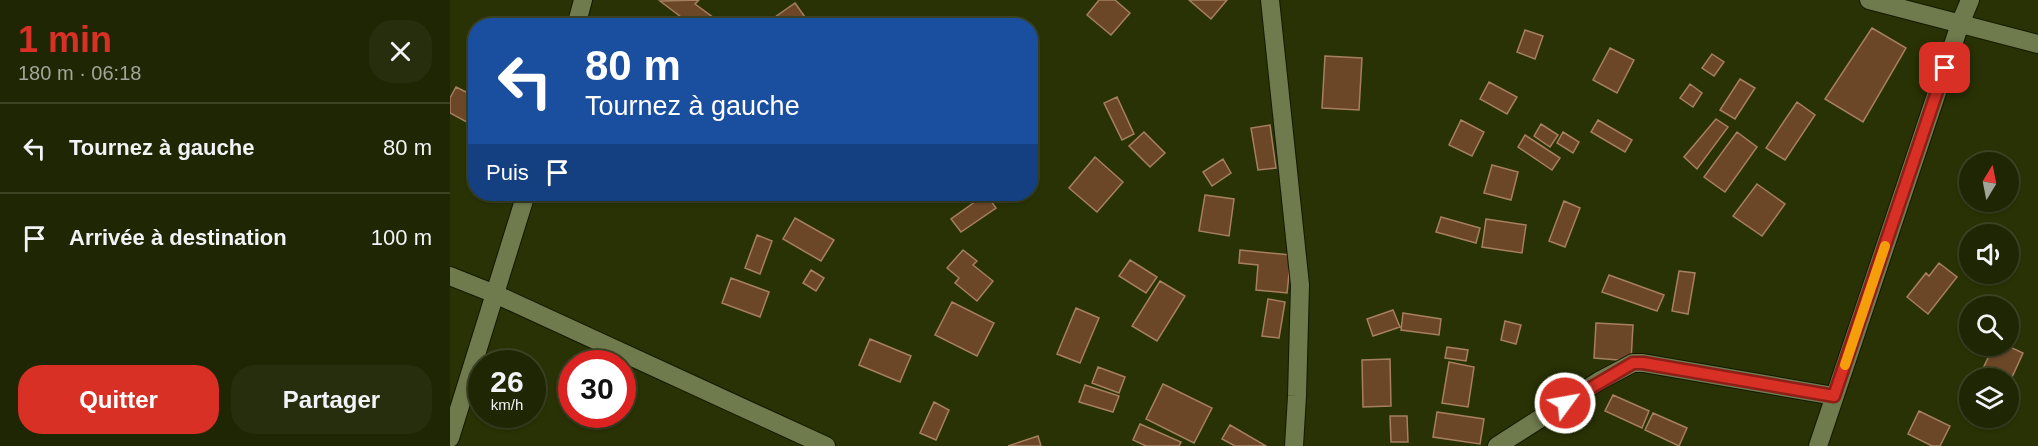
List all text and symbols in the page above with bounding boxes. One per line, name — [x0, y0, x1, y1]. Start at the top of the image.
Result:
text: 1 min — [18, 19, 112, 60]
button: close — [369, 20, 432, 83]
icon: left — [486, 42, 564, 120]
text: 80 m — [585, 42, 681, 89]
pin — [1919, 42, 1970, 93]
icon: arrive — [1928, 51, 1961, 84]
text: 180 m · 06:18 — [18, 62, 141, 84]
text: Tournez à gauche — [585, 91, 800, 121]
icon: left — [18, 132, 51, 165]
text: Tournez à gauche — [69, 135, 254, 160]
text: 80 m — [383, 135, 432, 160]
north arrow — [1959, 152, 2019, 212]
map controls — [1959, 152, 2019, 428]
icon: arrive — [541, 156, 574, 189]
text: Puis — [486, 160, 529, 185]
icon: arrive — [18, 222, 51, 255]
button: sound — [1959, 224, 2019, 284]
text: Arrivée à destination — [69, 225, 287, 250]
text: 100 m — [371, 225, 432, 250]
button: search — [1959, 296, 2019, 356]
speed limit sign: 30 — [558, 350, 636, 428]
button: Quitter — [18, 365, 219, 434]
button: Partager — [231, 365, 432, 434]
text: 26 — [490, 365, 524, 398]
button: layers — [1959, 368, 2019, 428]
position arrow — [1533, 371, 1597, 435]
text: km/h — [491, 396, 523, 413]

